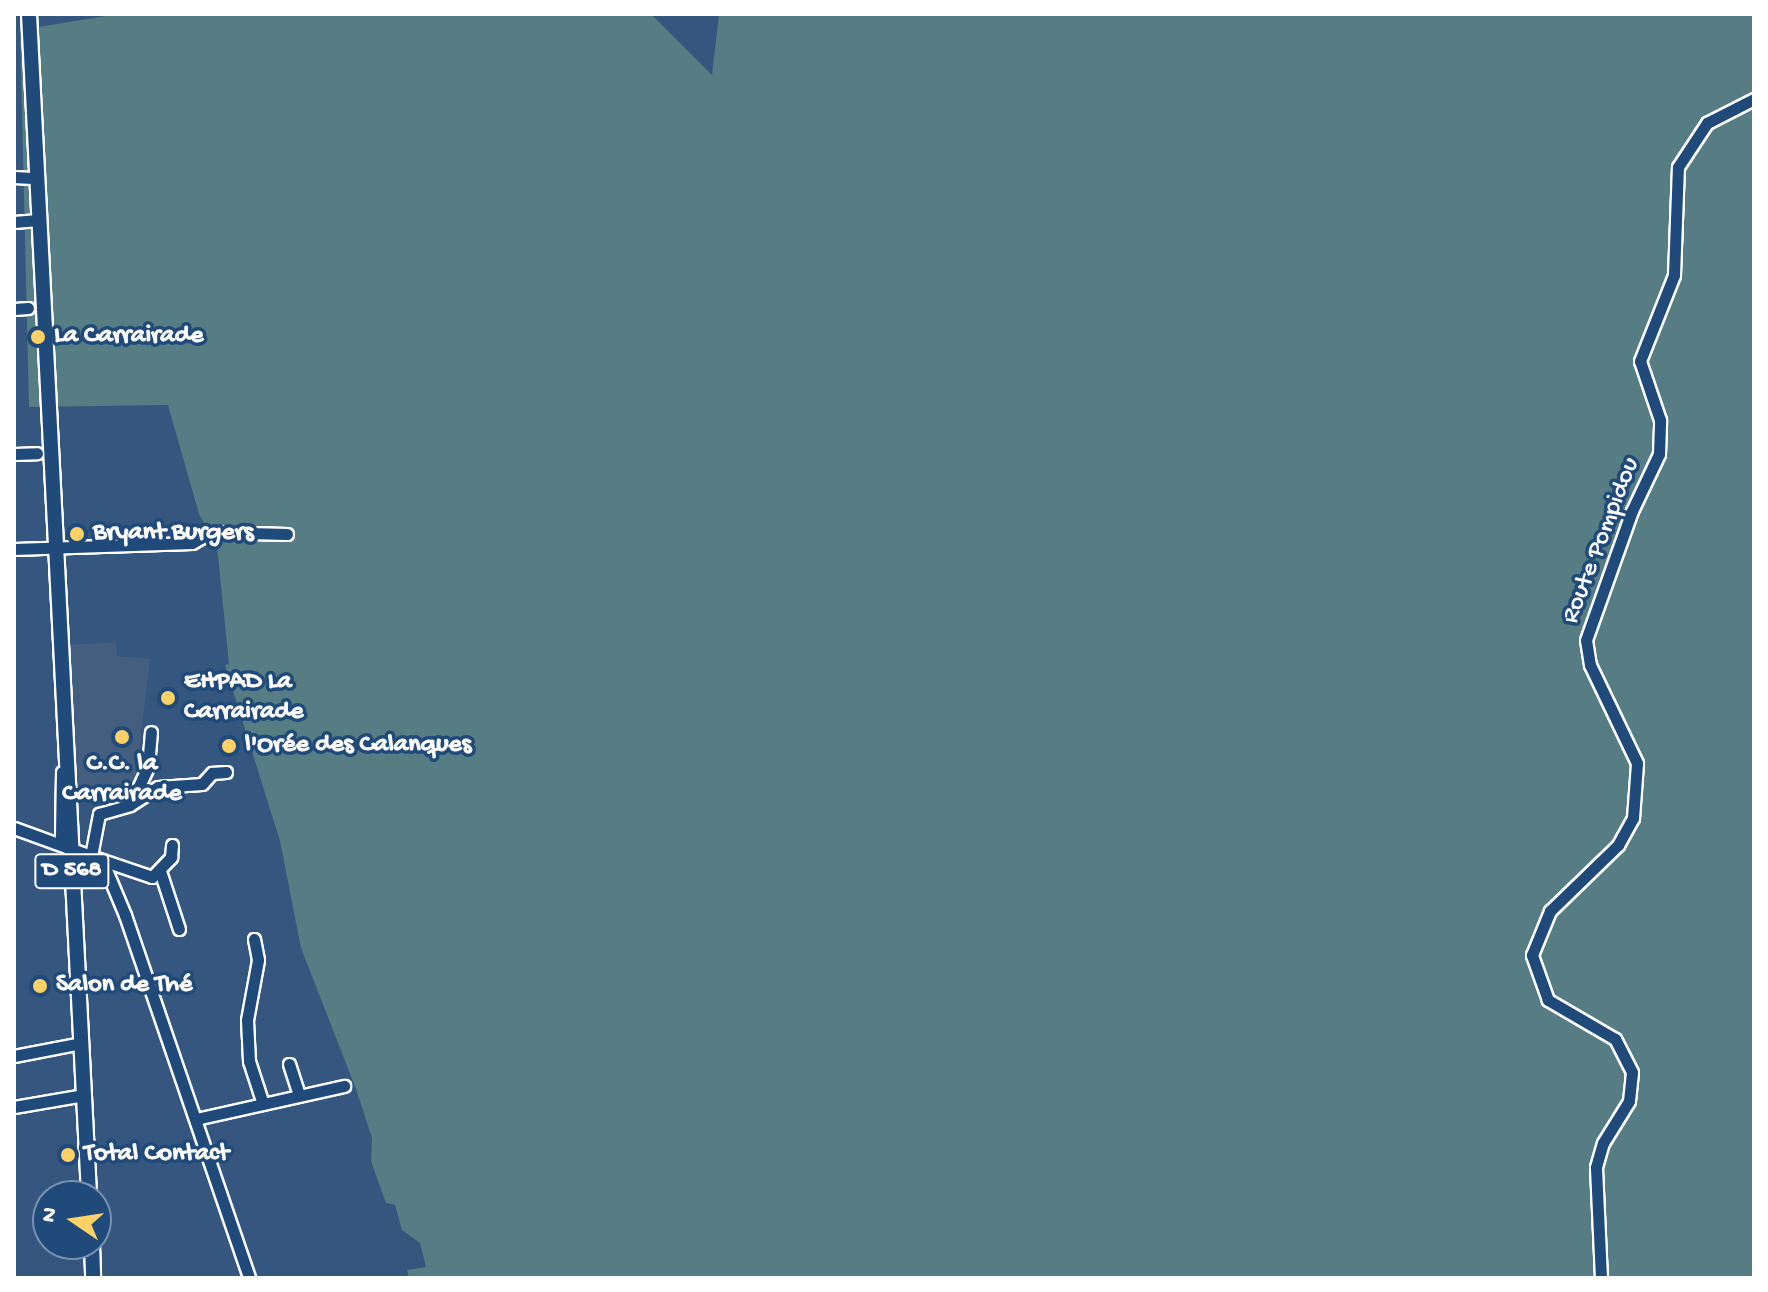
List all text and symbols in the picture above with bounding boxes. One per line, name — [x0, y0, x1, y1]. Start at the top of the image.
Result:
place label: La Carrairade — [54, 321, 203, 353]
marker: La Carrairade — [29, 328, 47, 346]
street label: Route Pompidou — [1556, 454, 1648, 628]
place label: Bryant Burgers — [93, 518, 254, 550]
marker: Bryant Burgers — [68, 525, 86, 543]
place label: EHPAD La Carrairade — [184, 667, 303, 728]
marker: EHPAD La Carrairade — [159, 689, 177, 707]
marker: C.C. la Carrairade — [113, 728, 131, 746]
place label: l'Orée des Calanques — [245, 730, 471, 762]
marker: l'Orée des Calanques — [220, 737, 238, 755]
place label: C.C. la Carrairade — [62, 749, 182, 810]
road number: D 568 — [34, 851, 110, 891]
place label: Salon de Thé — [56, 970, 192, 1002]
marker: Salon de Thé — [31, 977, 49, 995]
place label: Total Contact — [84, 1139, 229, 1171]
marker: Total Contact — [59, 1146, 77, 1164]
north arrow — [32, 1180, 112, 1260]
text: N — [36, 1205, 65, 1225]

